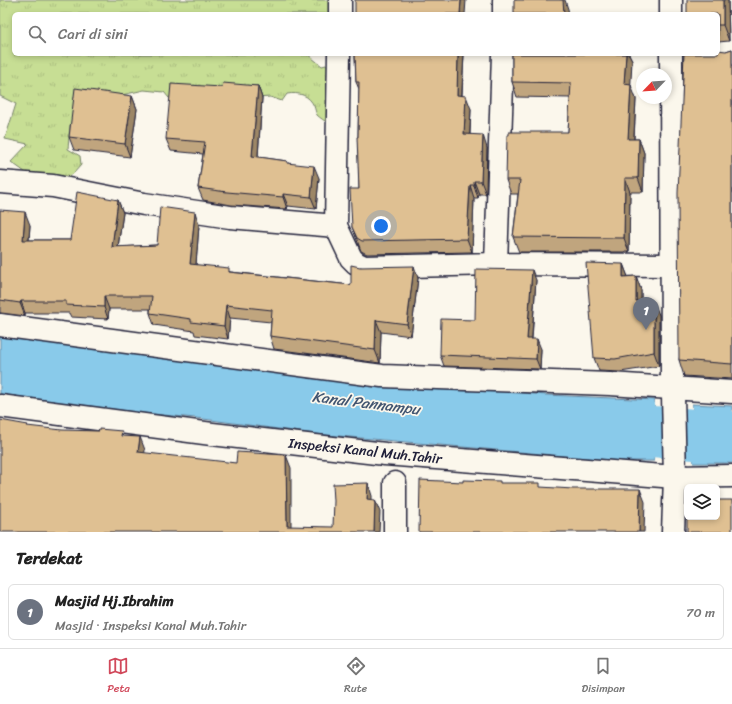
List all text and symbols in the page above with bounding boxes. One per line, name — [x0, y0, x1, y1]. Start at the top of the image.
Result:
search box — [12, 12, 720, 56]
text: Cari di sini — [58, 21, 128, 47]
icon: search — [26, 23, 48, 45]
north arrow — [636, 68, 672, 104]
your location — [371, 216, 391, 236]
pin: 1 — [633, 297, 659, 330]
water label: Kanal Pannampu — [311, 384, 423, 423]
street label: Inspeksi Kanal Muh.Tahir — [286, 430, 444, 472]
map controls — [684, 484, 720, 520]
button: layers — [684, 484, 720, 520]
text: Terdekat — [16, 543, 82, 573]
text: Masjid Hj.Ibrahim — [55, 588, 174, 614]
text: 1 — [27, 601, 33, 624]
text: 70 m — [686, 601, 715, 624]
text: Masjid · Inspeksi Kanal Muh.Tahir — [55, 614, 246, 637]
tab: Peta — [107, 655, 130, 698]
tab: Rute — [344, 655, 367, 698]
tab: Disimpan — [581, 655, 625, 698]

